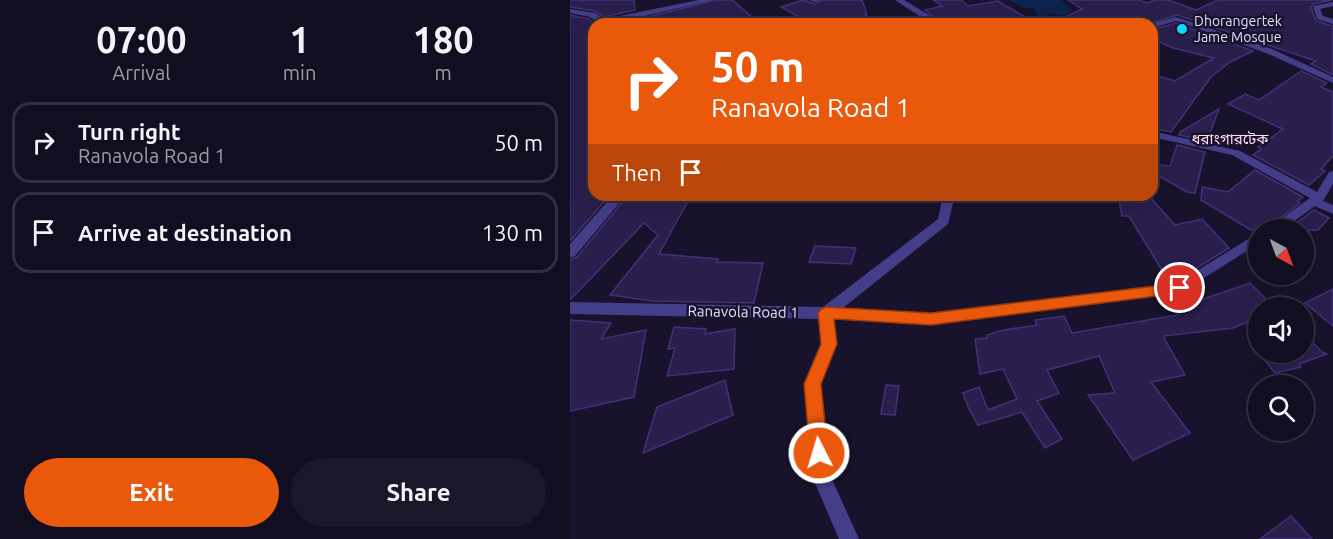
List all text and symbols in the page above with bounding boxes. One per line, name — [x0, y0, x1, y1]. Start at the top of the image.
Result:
place label: Dhorangertek Jame Mosque — [1194, 13, 1282, 45]
text: 07:00 — [96, 19, 186, 60]
text: 1 — [289, 19, 310, 60]
text: 180 — [413, 19, 474, 60]
marker: Dhorangertek Jame Mosque — [1175, 22, 1189, 36]
icon: right — [612, 42, 690, 120]
text: 50 m — [711, 43, 805, 90]
text: Arrival — [112, 61, 171, 84]
text: min — [283, 61, 316, 84]
text: m — [435, 61, 452, 84]
text: Ranavola Road 1 — [711, 92, 911, 122]
text: Turn right — [78, 119, 180, 144]
icon: right — [27, 126, 60, 159]
text: 50 m — [494, 130, 543, 155]
district label: ধরাংগারটেক — [1192, 130, 1269, 147]
text: Ranavola Road 1 — [78, 144, 226, 167]
icon: arrive — [674, 156, 707, 189]
text: Then — [612, 160, 662, 185]
icon: arrive — [27, 216, 60, 249]
north arrow — [1248, 219, 1314, 285]
map controls — [1248, 219, 1314, 441]
text: Arrive at destination — [78, 220, 292, 245]
text: 130 m — [482, 220, 543, 245]
pin — [1154, 262, 1205, 313]
icon: arrive — [1163, 271, 1196, 304]
button: sound — [1248, 297, 1314, 363]
street label: Ranavola Road 1 — [687, 302, 799, 321]
button: search — [1248, 375, 1314, 441]
position arrow — [787, 421, 851, 485]
button: Exit — [24, 458, 279, 527]
button: Share — [291, 458, 546, 527]

